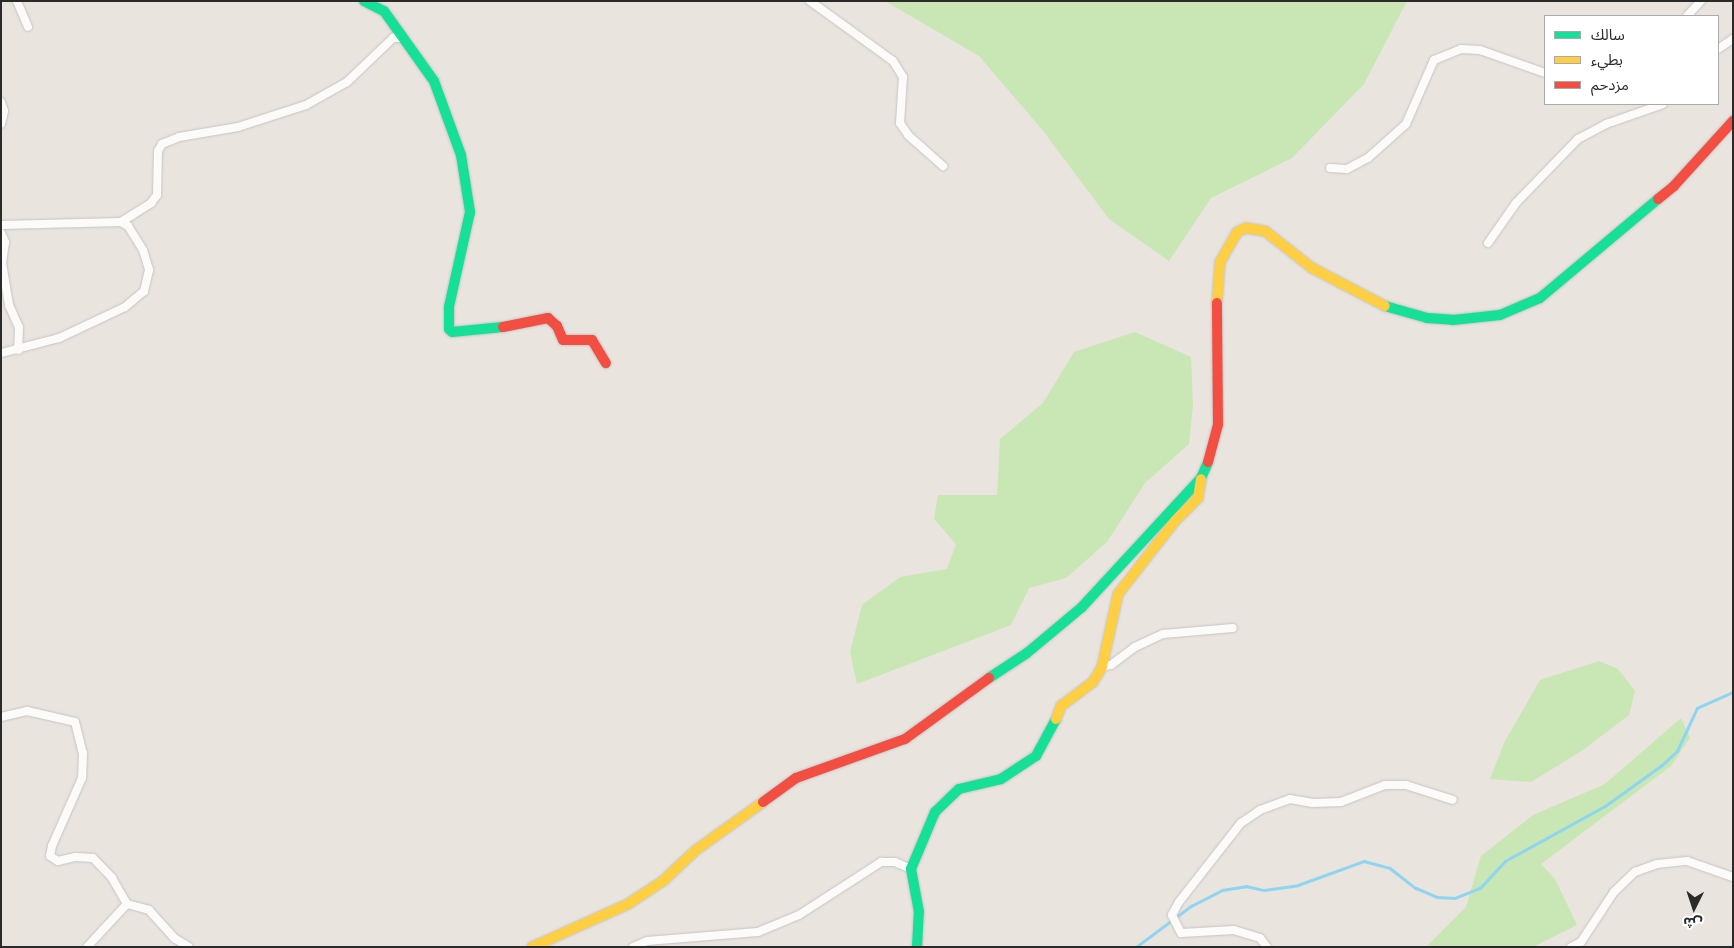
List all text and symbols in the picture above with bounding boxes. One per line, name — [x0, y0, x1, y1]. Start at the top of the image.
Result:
legend — [1544, 15, 1719, 105]
text: سالك — [1591, 25, 1625, 44]
text: بطيء — [1591, 50, 1623, 69]
text: مزدحم — [1591, 75, 1629, 94]
north arrow — [1669, 883, 1719, 933]
text: ش — [1683, 913, 1703, 933]

